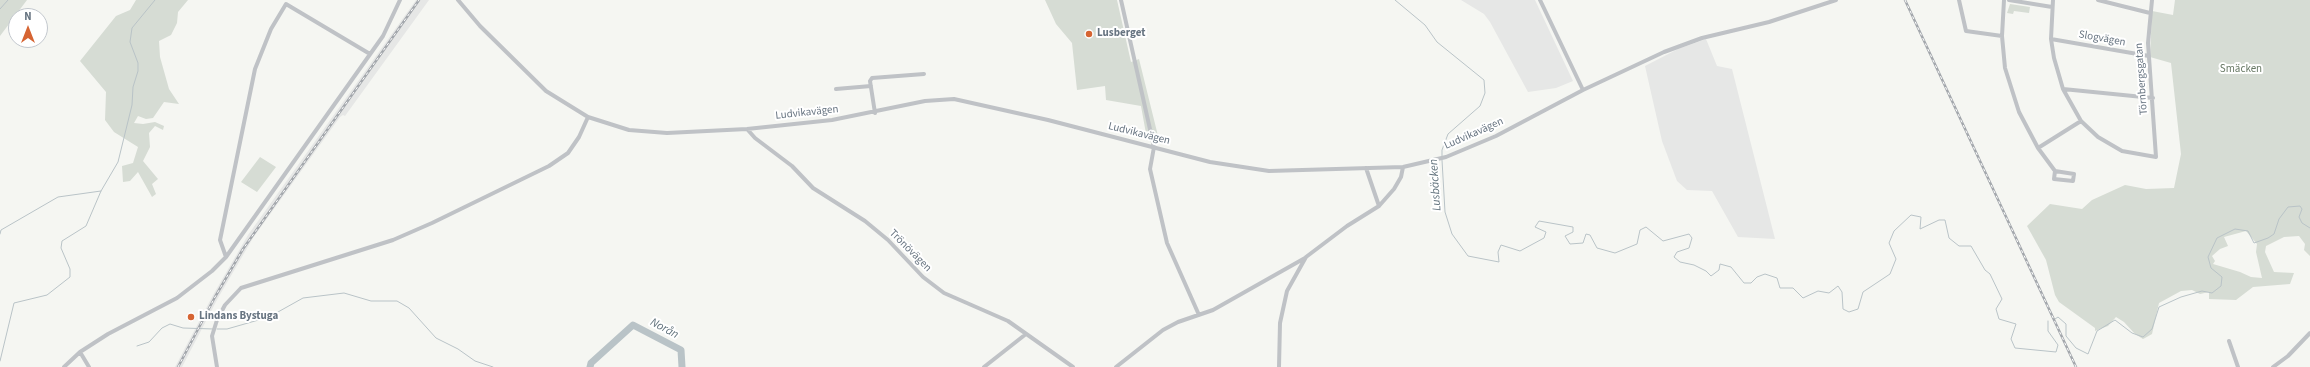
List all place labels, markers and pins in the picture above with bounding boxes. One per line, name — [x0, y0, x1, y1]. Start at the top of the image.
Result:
place label: Lusberget — [1097, 27, 1145, 41]
marker: Lusberget — [1084, 29, 1094, 39]
place label: Lindans Bystuga — [199, 310, 278, 324]
marker: Lindans Bystuga — [186, 312, 196, 322]

